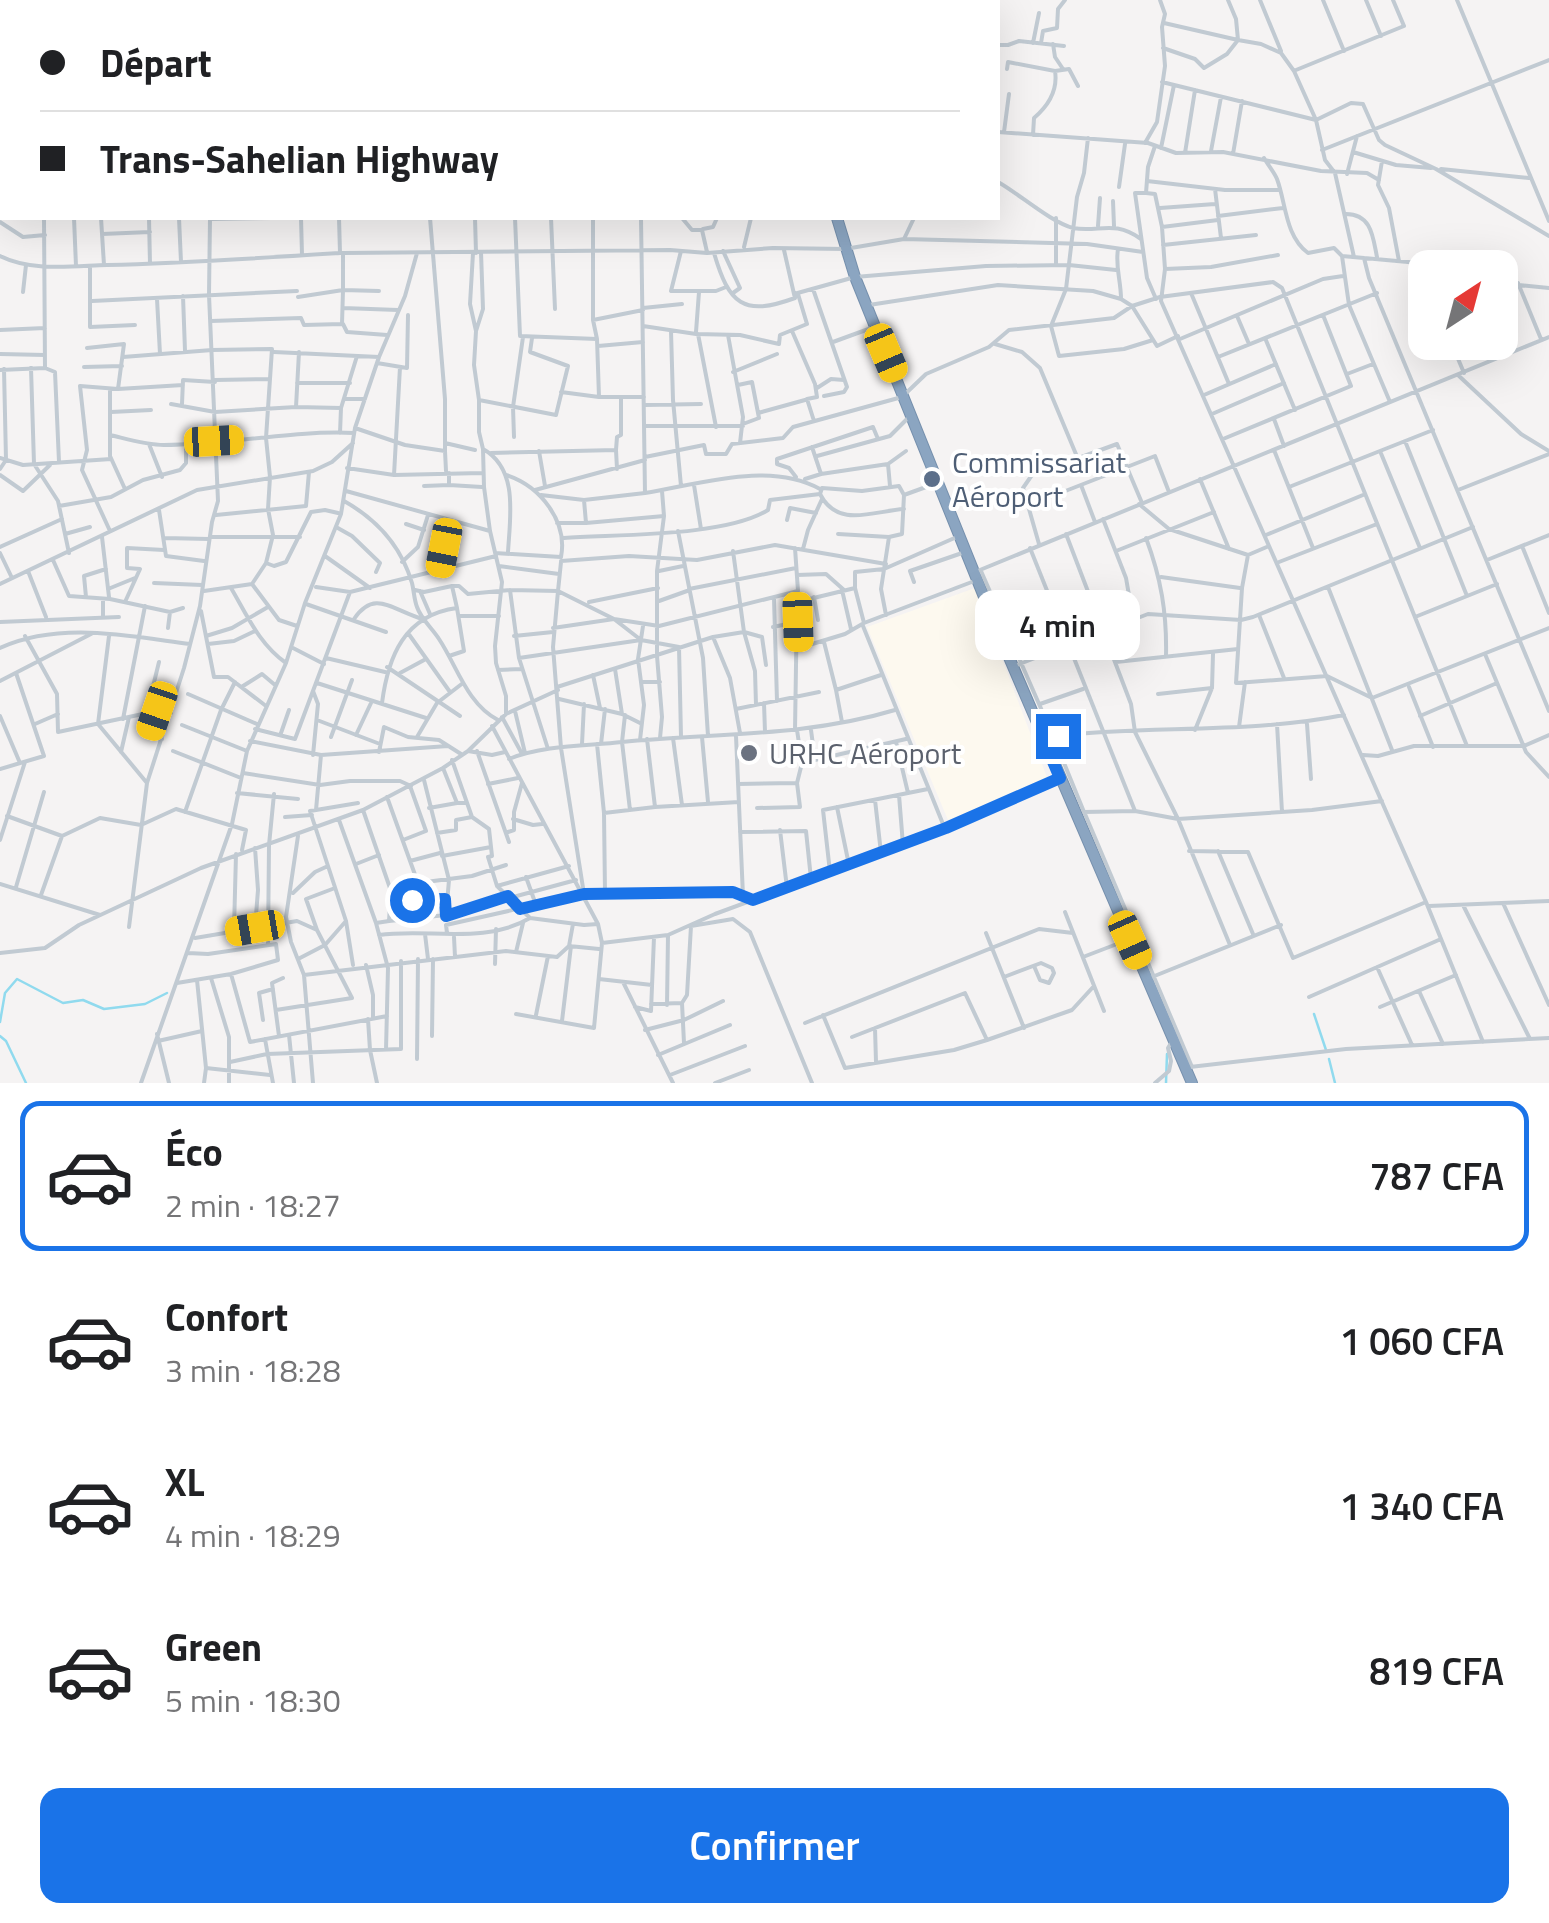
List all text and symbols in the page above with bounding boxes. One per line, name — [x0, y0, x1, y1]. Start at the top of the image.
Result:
text: Départ — [100, 34, 212, 92]
text: Trans-Sahelian Highway — [100, 130, 499, 188]
north arrow — [1408, 250, 1518, 360]
map controls — [1408, 250, 1518, 360]
car — [860, 320, 912, 386]
car — [183, 424, 245, 458]
place label: Commissariat Aéroport — [952, 439, 1126, 519]
marker: Commissariat Aéroport — [921, 468, 943, 490]
car — [424, 516, 464, 580]
car — [782, 591, 814, 653]
callout: 4 min — [976, 591, 1140, 661]
text: 4 min — [1019, 601, 1096, 649]
car — [133, 678, 181, 744]
route end — [1036, 714, 1081, 759]
place label: URHC Aéroport — [769, 730, 962, 776]
marker: URHC Aéroport — [738, 742, 760, 764]
route start — [390, 878, 435, 923]
car — [1104, 906, 1156, 974]
car — [223, 908, 287, 948]
text: Éco — [165, 1123, 223, 1181]
icon: car — [45, 1131, 135, 1221]
text: 787 CFA — [1369, 1147, 1504, 1205]
text: 2 min · 18:27 — [165, 1181, 341, 1229]
text: Confort — [165, 1288, 288, 1346]
icon: car — [45, 1296, 135, 1386]
text: 1 060 CFA — [1340, 1312, 1504, 1370]
text: 3 min · 18:28 — [165, 1346, 341, 1394]
text: XL — [165, 1453, 205, 1511]
icon: car — [45, 1461, 135, 1551]
text: 1 340 CFA — [1340, 1477, 1504, 1535]
text: 4 min · 18:29 — [165, 1511, 341, 1559]
text: Green — [165, 1618, 262, 1676]
icon: car — [45, 1626, 135, 1716]
text: 819 CFA — [1369, 1642, 1504, 1700]
text: 5 min · 18:30 — [165, 1676, 341, 1724]
button: Confirmer — [40, 1788, 1509, 1903]

